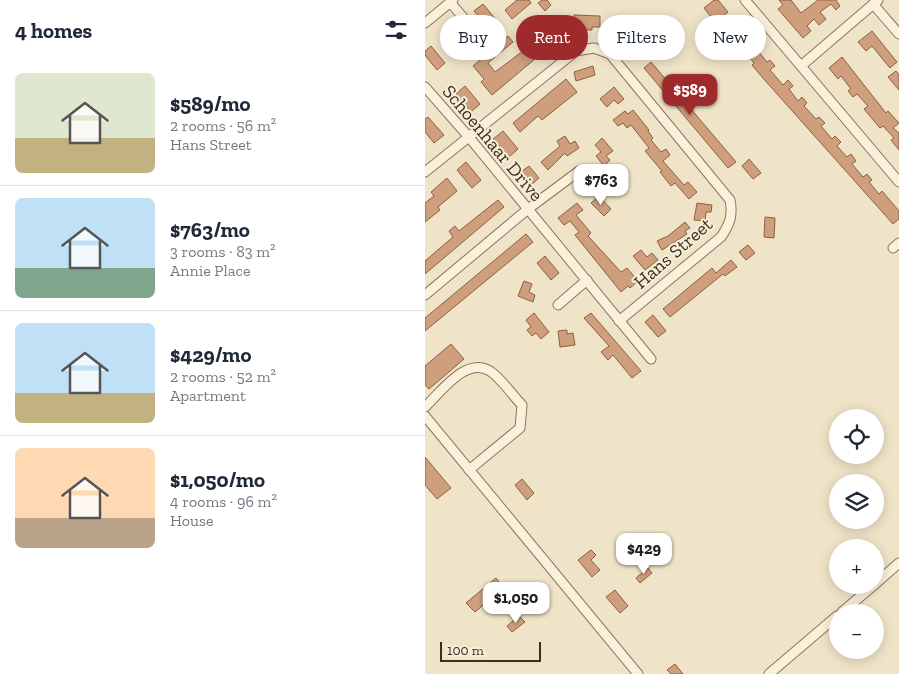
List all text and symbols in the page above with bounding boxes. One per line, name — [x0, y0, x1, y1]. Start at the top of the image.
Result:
chip: Buy — [440, 15, 506, 60]
chip: Rent — [516, 15, 588, 60]
chip: Filters — [598, 15, 685, 60]
chip: New — [695, 15, 766, 60]
icon: filters — [382, 16, 410, 44]
text: 4 homes — [15, 18, 92, 43]
pin: $589 — [660, 74, 720, 116]
street label: Schoenhaar Drive — [438, 80, 548, 206]
text: $589 — [673, 80, 707, 99]
text: $589/mo — [170, 91, 251, 116]
icon: home — [55, 93, 115, 153]
text: 2 rooms · 56 m² — [170, 116, 276, 135]
text: Hans Street — [170, 135, 252, 154]
pin: $763 — [571, 164, 631, 206]
text: $763 — [585, 170, 617, 189]
street label: Hans Street — [629, 213, 717, 293]
text: $763/mo — [170, 217, 250, 242]
icon: home — [55, 218, 115, 278]
text: 3 rooms · 83 m² — [170, 242, 276, 261]
text: Annie Place — [170, 261, 250, 280]
text: $429/mo — [170, 342, 251, 367]
icon: home — [55, 343, 115, 403]
text: 2 rooms · 52 m² — [170, 367, 276, 386]
text: Apartment — [170, 386, 246, 405]
map controls — [829, 409, 884, 659]
button: locate — [829, 409, 884, 464]
text: $1,050/mo — [170, 467, 265, 492]
icon: home — [55, 468, 115, 528]
button: layers — [829, 474, 884, 529]
text: 4 rooms · 96 m² — [170, 492, 277, 511]
text: House — [170, 511, 213, 530]
pin: $429 — [614, 532, 674, 575]
text: $429 — [627, 539, 661, 558]
button: + — [829, 539, 884, 594]
pin: $1,050 — [475, 582, 557, 624]
text: $1,050 — [494, 588, 538, 607]
button: − — [829, 604, 884, 659]
scale bar — [440, 639, 541, 662]
text: 100 m — [447, 642, 484, 659]

